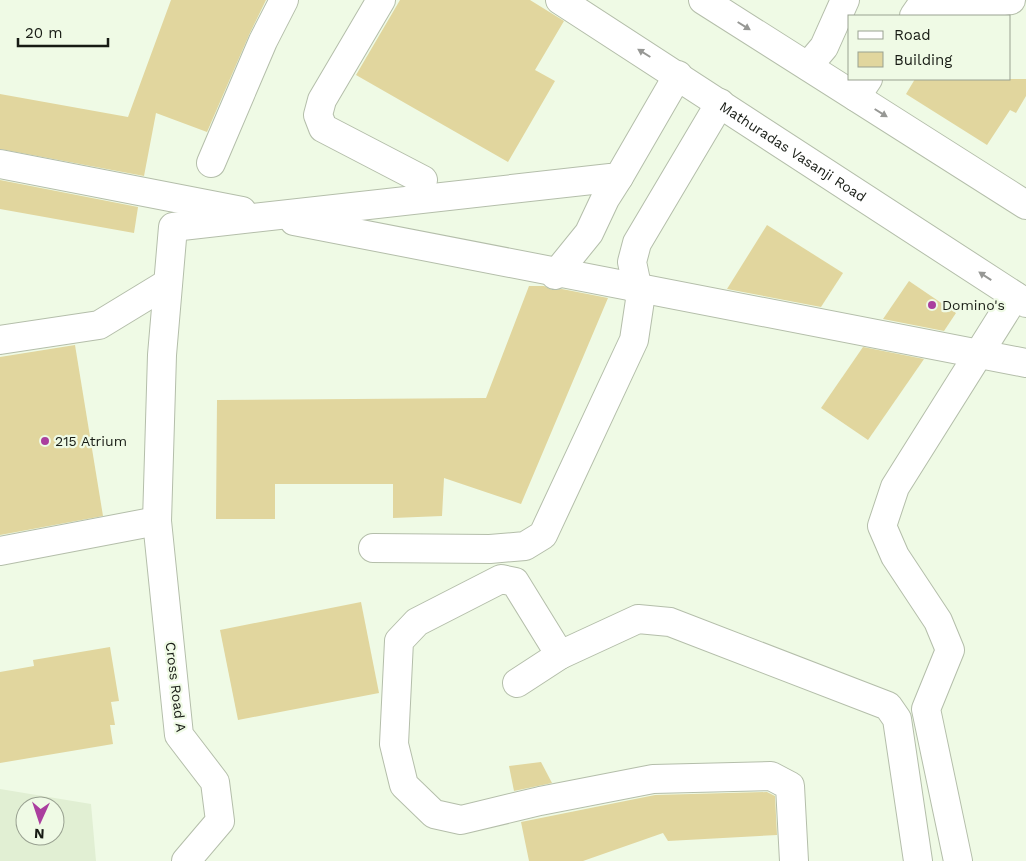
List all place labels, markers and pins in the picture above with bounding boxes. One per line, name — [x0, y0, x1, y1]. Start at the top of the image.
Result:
place label: Domino's — [942, 297, 1005, 313]
marker: Domino's — [926, 299, 938, 311]
place label: 215 Atrium — [55, 433, 127, 449]
marker: 215 Atrium — [39, 435, 51, 447]

